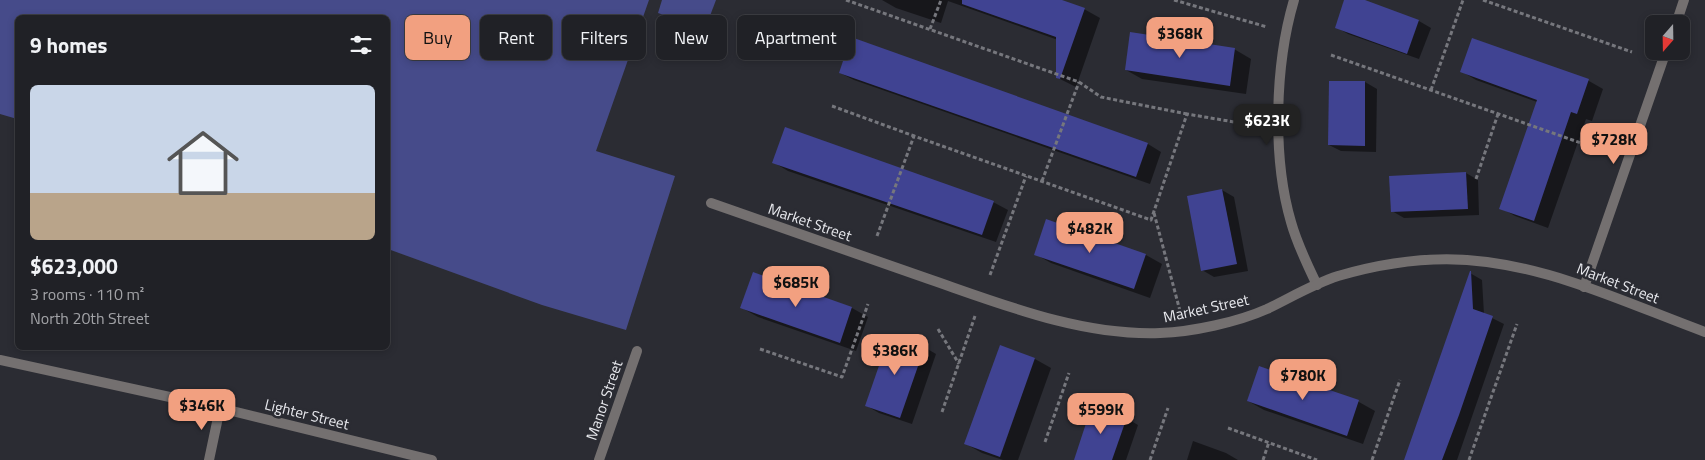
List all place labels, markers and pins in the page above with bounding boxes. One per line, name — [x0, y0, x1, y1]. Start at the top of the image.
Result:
pin: $368K — [1145, 17, 1215, 59]
pin: $623K — [1232, 104, 1302, 146]
pin: $728K — [1579, 122, 1649, 165]
pin: $482K — [1055, 212, 1125, 254]
pin: $685K — [761, 266, 831, 308]
pin: $386K — [860, 334, 930, 376]
pin: $780K — [1268, 358, 1338, 401]
pin: $346K — [167, 388, 237, 431]
pin: $599K — [1066, 392, 1136, 435]

